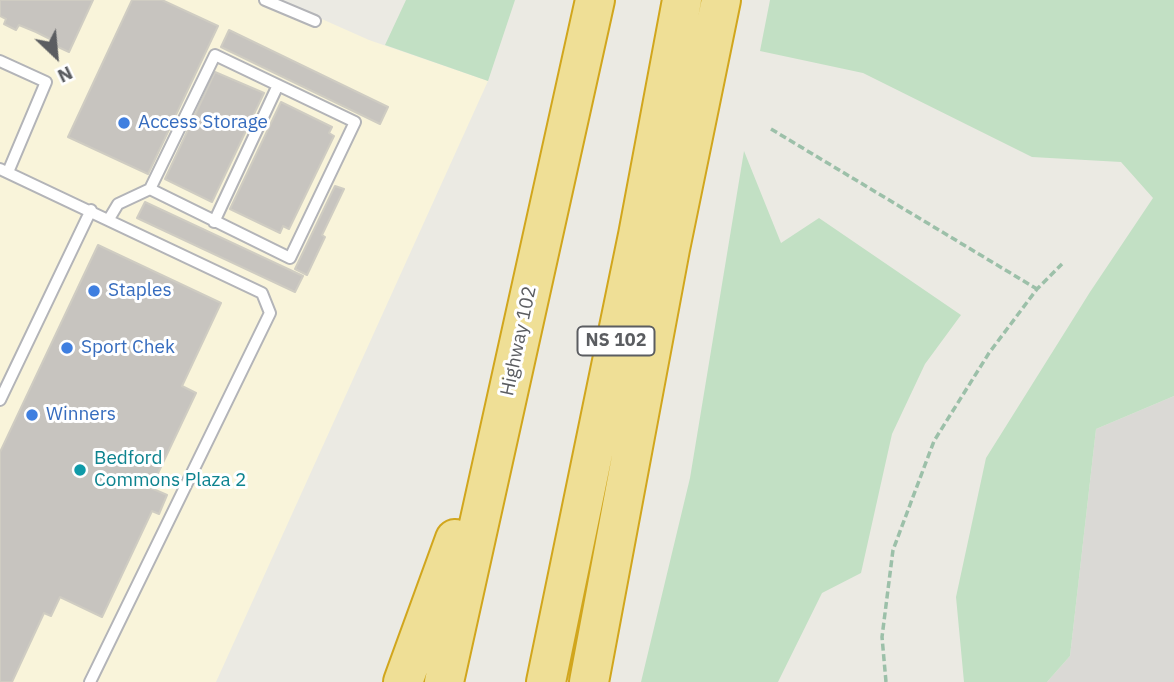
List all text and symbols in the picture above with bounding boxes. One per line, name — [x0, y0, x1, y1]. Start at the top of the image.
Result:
north arrow — [21, 21, 91, 91]
text: N — [54, 61, 77, 89]
place label: Access Storage — [138, 112, 268, 134]
marker: Access Storage — [116, 115, 132, 131]
place label: Staples — [108, 280, 172, 302]
marker: Staples — [86, 283, 102, 299]
street label: Highway 102 — [496, 284, 542, 398]
road number: NS 102 — [578, 326, 654, 356]
place label: Sport Chek — [81, 337, 175, 359]
marker: Sport Chek — [59, 340, 75, 356]
place label: Winners — [46, 404, 116, 426]
marker: Winners — [24, 407, 40, 423]
place label: Bedford Commons Plaza 2 — [94, 448, 246, 492]
marker: Bedford Commons Plaza 2 — [72, 462, 88, 478]

